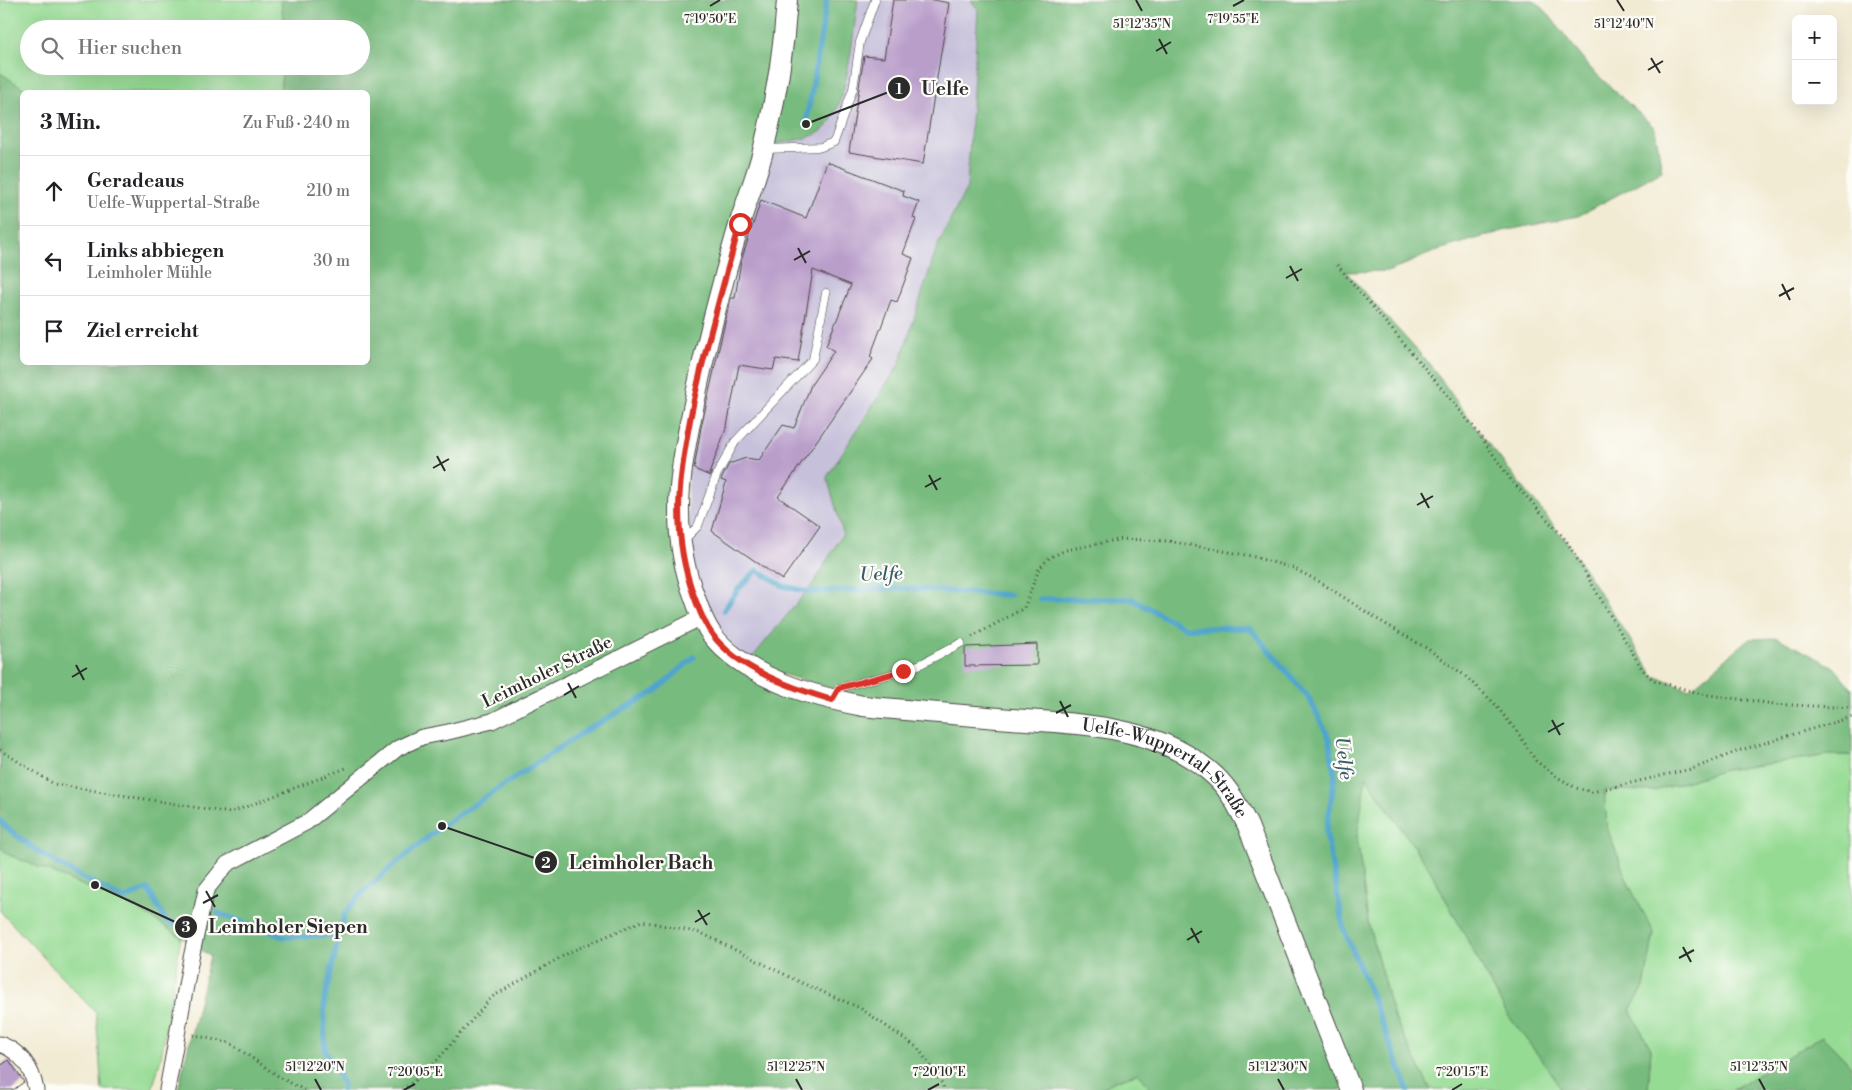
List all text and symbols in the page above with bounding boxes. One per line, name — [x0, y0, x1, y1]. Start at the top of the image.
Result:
text: 7°19'50"E — [684, 12, 736, 27]
text: 7°19'55"E — [1207, 12, 1259, 27]
map controls — [1792, 15, 1837, 105]
button: + — [1792, 15, 1837, 60]
text: 51°12'35"N — [1113, 17, 1171, 32]
text: 51°12'40"N — [1594, 17, 1654, 32]
search box — [20, 20, 370, 75]
icon: search — [38, 34, 66, 62]
text: Hier suchen — [78, 36, 182, 60]
button: − — [1792, 60, 1837, 105]
callout: Uelfe — [886, 71, 979, 105]
text: Uelfe — [921, 77, 969, 101]
text: 1 — [895, 80, 903, 99]
text: 3 Min. — [40, 110, 101, 136]
text: Zu Fuß · 240 m — [243, 113, 350, 133]
text: Geradeaus — [87, 169, 184, 193]
icon: ahead — [40, 177, 68, 205]
text: 210 m — [306, 181, 350, 201]
text: Uelfe-Wuppertal-Straße — [87, 193, 260, 213]
route start — [729, 213, 752, 236]
text: Links abbiegen — [87, 239, 224, 263]
icon: left — [40, 247, 68, 275]
text: 30 m — [313, 251, 350, 271]
text: Leimholer Mühle — [87, 263, 212, 283]
icon: arrive — [40, 317, 68, 345]
text: Ziel erreicht — [87, 319, 198, 343]
water label: Uelfe — [859, 561, 903, 587]
street label: Leimholer Straße — [478, 631, 616, 713]
route end — [892, 660, 915, 683]
street label: Uelfe-Wuppertal-Straße — [1081, 713, 1253, 822]
water label: Uelfe — [1329, 735, 1359, 781]
callout: Leimholer Bach — [533, 845, 723, 879]
text: Leimholer Bach — [569, 851, 714, 875]
text: 2 — [541, 854, 551, 873]
callout: Leimholer Siepen — [174, 910, 378, 944]
text: Leimholer Siepen — [208, 915, 368, 939]
text: 3 — [181, 918, 191, 937]
text: 51°12'20"N — [285, 1060, 345, 1075]
text: 51°12'25"N — [767, 1060, 825, 1075]
text: 51°12'30"N — [1248, 1060, 1308, 1075]
text: 51°12'35"N — [1730, 1060, 1788, 1075]
text: 7°20'05"E — [387, 1065, 443, 1080]
text: 7°20'10"E — [912, 1065, 966, 1080]
text: 7°20'15"E — [1436, 1065, 1488, 1080]

